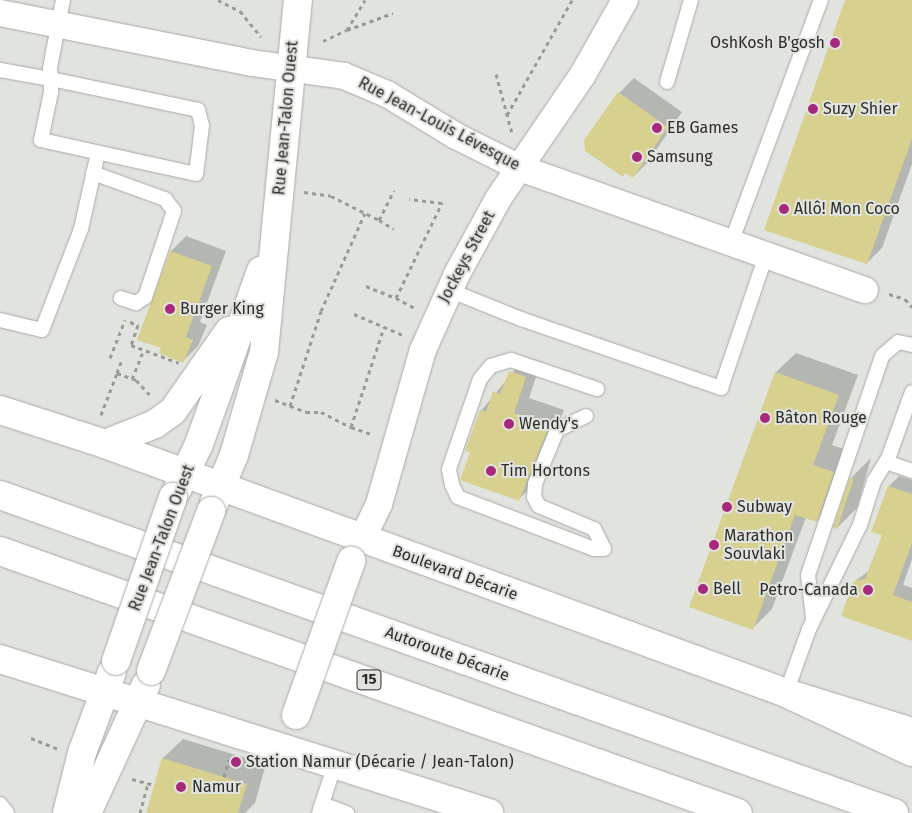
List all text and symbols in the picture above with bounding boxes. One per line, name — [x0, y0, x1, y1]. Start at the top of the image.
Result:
place label: OshKosh B'gosh — [710, 33, 825, 53]
marker: OshKosh B'gosh — [829, 37, 841, 49]
street label: Rue Jean-Talon Ouest — [270, 40, 302, 196]
street label: Rue Jean-Louis Lévesque — [355, 73, 523, 175]
place label: Suzy Shier — [823, 99, 898, 119]
marker: Suzy Shier — [807, 103, 819, 115]
place label: EB Games — [667, 118, 738, 138]
marker: EB Games — [651, 122, 663, 134]
place label: Samsung — [647, 147, 713, 167]
marker: Samsung — [631, 151, 643, 163]
place label: Allô! Mon Coco — [794, 199, 900, 219]
marker: Allô! Mon Coco — [778, 203, 790, 215]
street label: Jockeys Street — [435, 208, 499, 306]
place label: Burger King — [180, 299, 264, 319]
marker: Burger King — [164, 303, 176, 315]
place label: Bâton Rouge — [775, 408, 867, 428]
marker: Bâton Rouge — [759, 412, 771, 424]
place label: Wendy's — [519, 414, 578, 434]
marker: Wendy's — [503, 418, 515, 430]
place label: Tim Hortons — [501, 461, 590, 481]
street label: Rue Jean-Talon Ouest — [125, 462, 199, 614]
marker: Tim Hortons — [485, 465, 497, 477]
place label: Subway — [737, 497, 792, 517]
marker: Subway — [721, 501, 733, 513]
place label: Marathon Souvlaki — [724, 526, 793, 564]
marker: Marathon Souvlaki — [708, 539, 720, 551]
street label: Boulevard Décarie — [390, 541, 520, 605]
place label: Bell — [713, 579, 741, 599]
place label: Petro-Canada — [759, 580, 858, 600]
marker: Bell — [697, 583, 709, 595]
marker: Petro-Canada — [862, 584, 874, 596]
street label: Autoroute Décarie — [382, 623, 512, 685]
road number: 15 — [356, 668, 382, 692]
place label: Station Namur (Décarie / Jean-Talon) — [246, 752, 514, 772]
marker: Station Namur (Décarie / Jean-Talon) — [230, 756, 242, 768]
place label: Namur — [192, 777, 241, 797]
marker: Namur — [174, 780, 188, 794]

